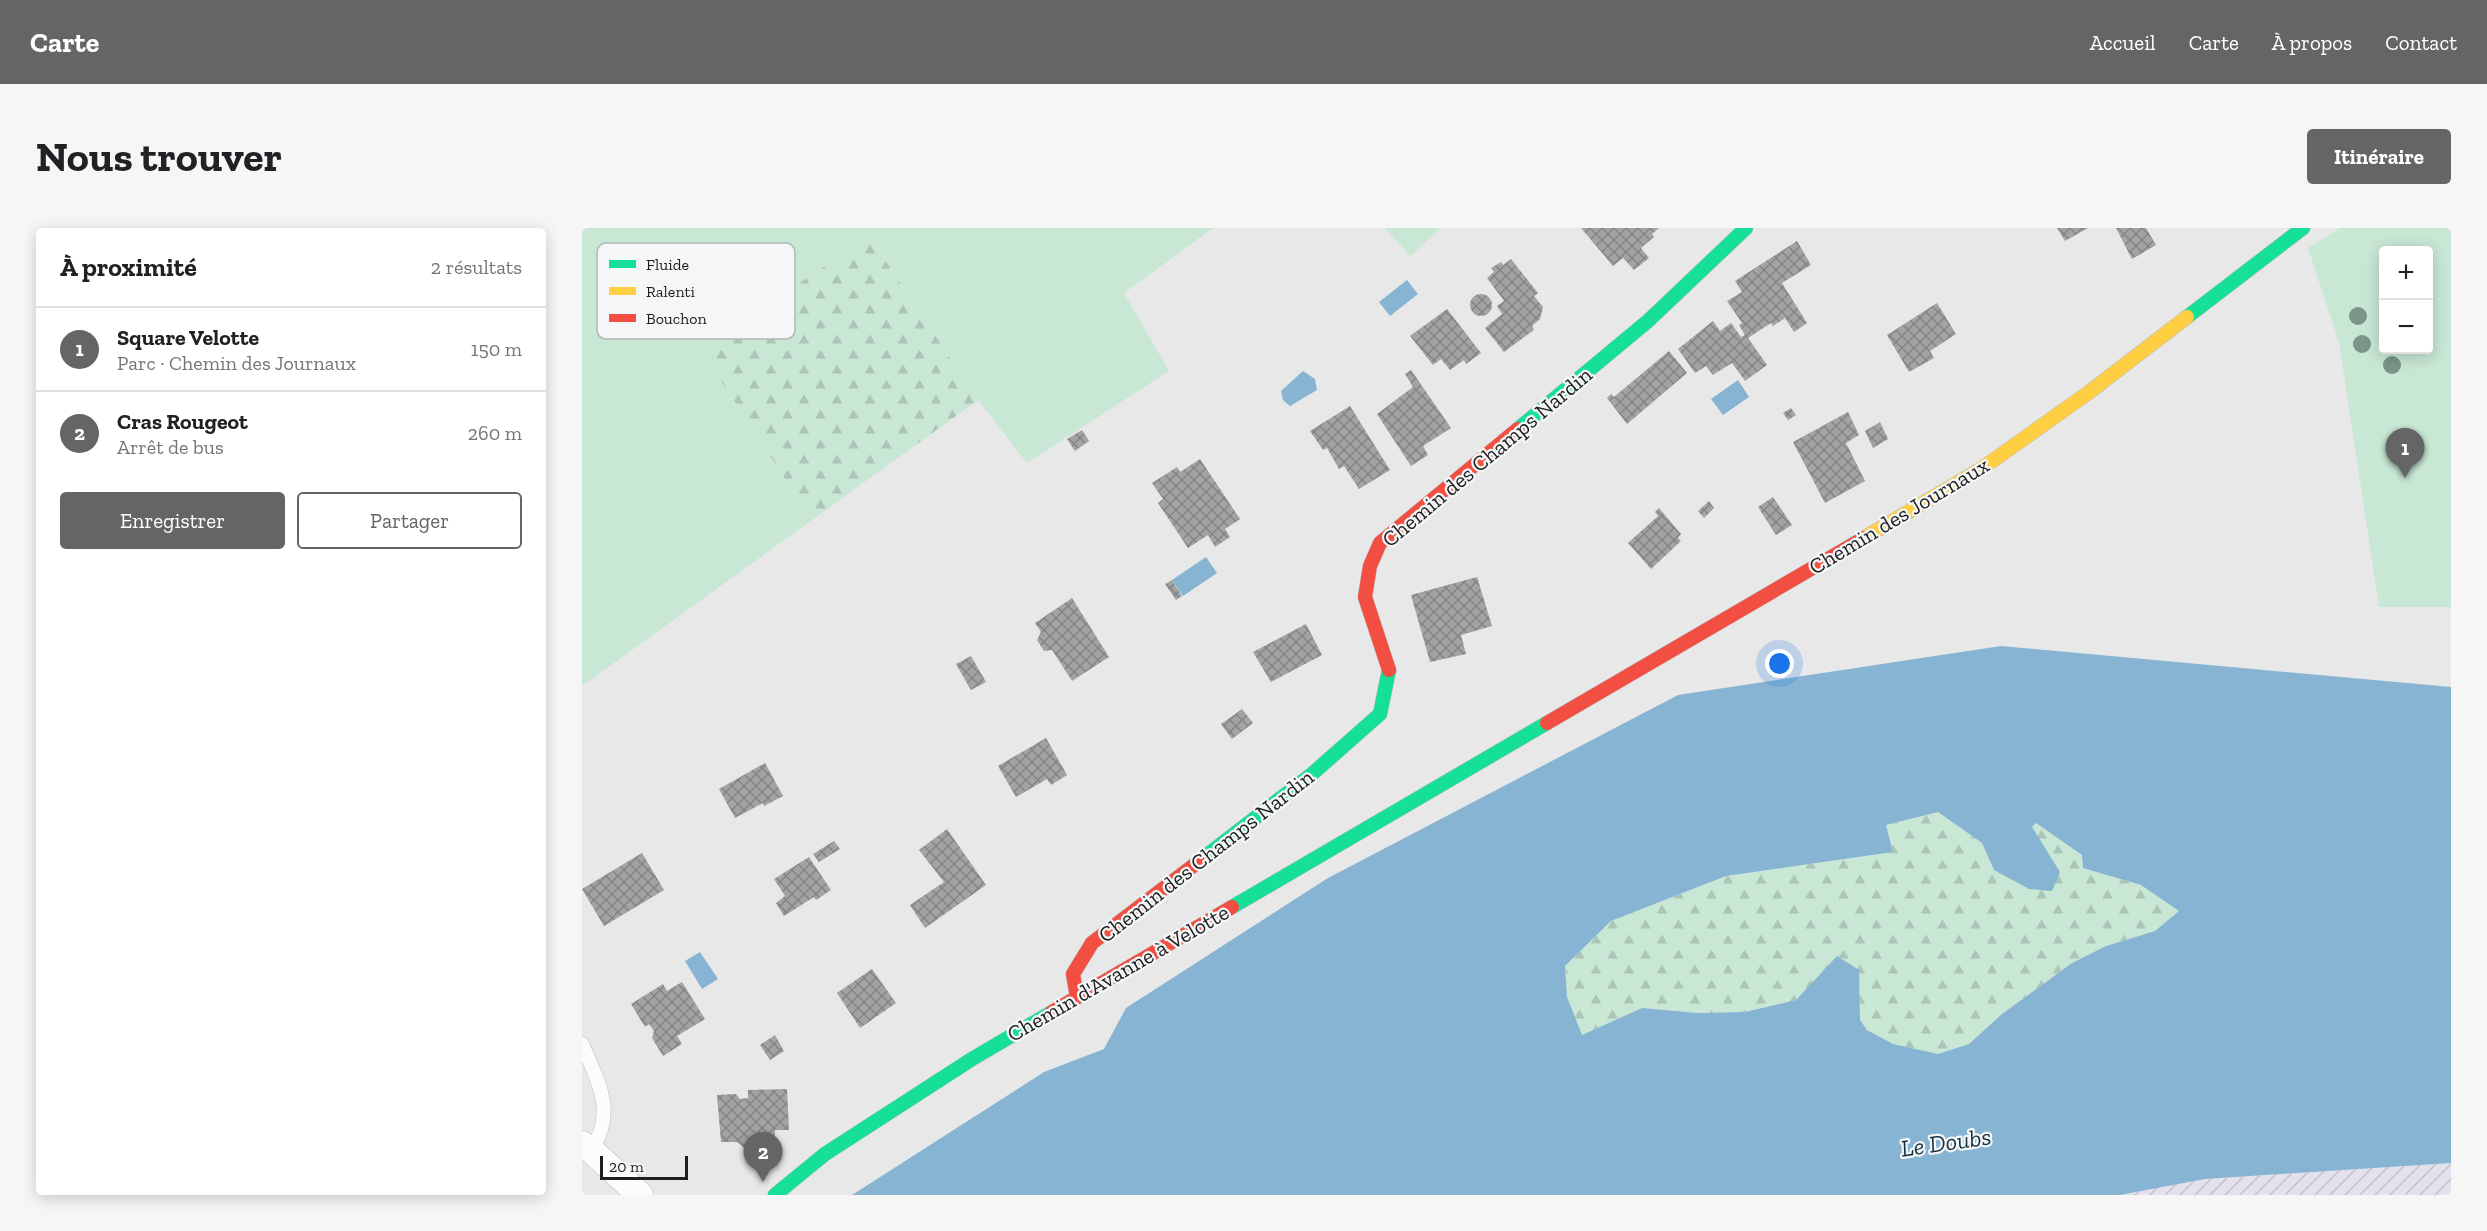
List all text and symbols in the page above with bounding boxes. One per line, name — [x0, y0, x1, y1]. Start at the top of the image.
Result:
text: Carte — [30, 26, 99, 59]
text: Accueil — [2090, 30, 2156, 55]
text: Carte — [2189, 30, 2239, 55]
text: À propos — [2272, 30, 2352, 55]
text: Contact — [2385, 30, 2457, 55]
button: Itinéraire — [2307, 129, 2451, 184]
text: Nous trouver — [36, 131, 282, 182]
legend — [597, 243, 795, 339]
map controls — [2379, 246, 2433, 354]
button: + — [2379, 246, 2433, 300]
text: À proximité — [60, 251, 197, 283]
text: 2 résultats — [431, 255, 522, 279]
text: Fluide — [646, 255, 689, 274]
text: Ralenti — [646, 282, 695, 301]
button: − — [2379, 300, 2433, 354]
text: Bouchon — [646, 309, 707, 328]
text: Square Velotte — [117, 324, 259, 351]
text: 1 — [75, 337, 84, 361]
text: 150 m — [471, 337, 522, 361]
text: Parc · Chemin des Journaux — [117, 351, 356, 375]
street label: Chemin des Champs Nardin — [1376, 361, 1598, 553]
text: Cras Rougeot — [117, 408, 248, 435]
text: 2 — [74, 421, 85, 445]
text: 260 m — [468, 421, 522, 445]
pin: 1 — [2386, 428, 2424, 478]
text: Arrêt de bus — [117, 435, 224, 459]
street label: Chemin des Journaux — [1804, 452, 1994, 580]
button: Enregistrer — [60, 492, 285, 549]
button: Partager — [297, 492, 522, 549]
your location — [1765, 649, 1794, 678]
street label: Chemin des Champs Nardin — [1093, 763, 1319, 949]
street label: Chemin d'Avanne à Velotte — [1002, 898, 1234, 1048]
water label: Le Doubs — [1899, 1121, 1993, 1163]
pin: 2 — [744, 1132, 783, 1182]
scale bar — [600, 1153, 688, 1180]
text: 20 m — [609, 1157, 644, 1176]

